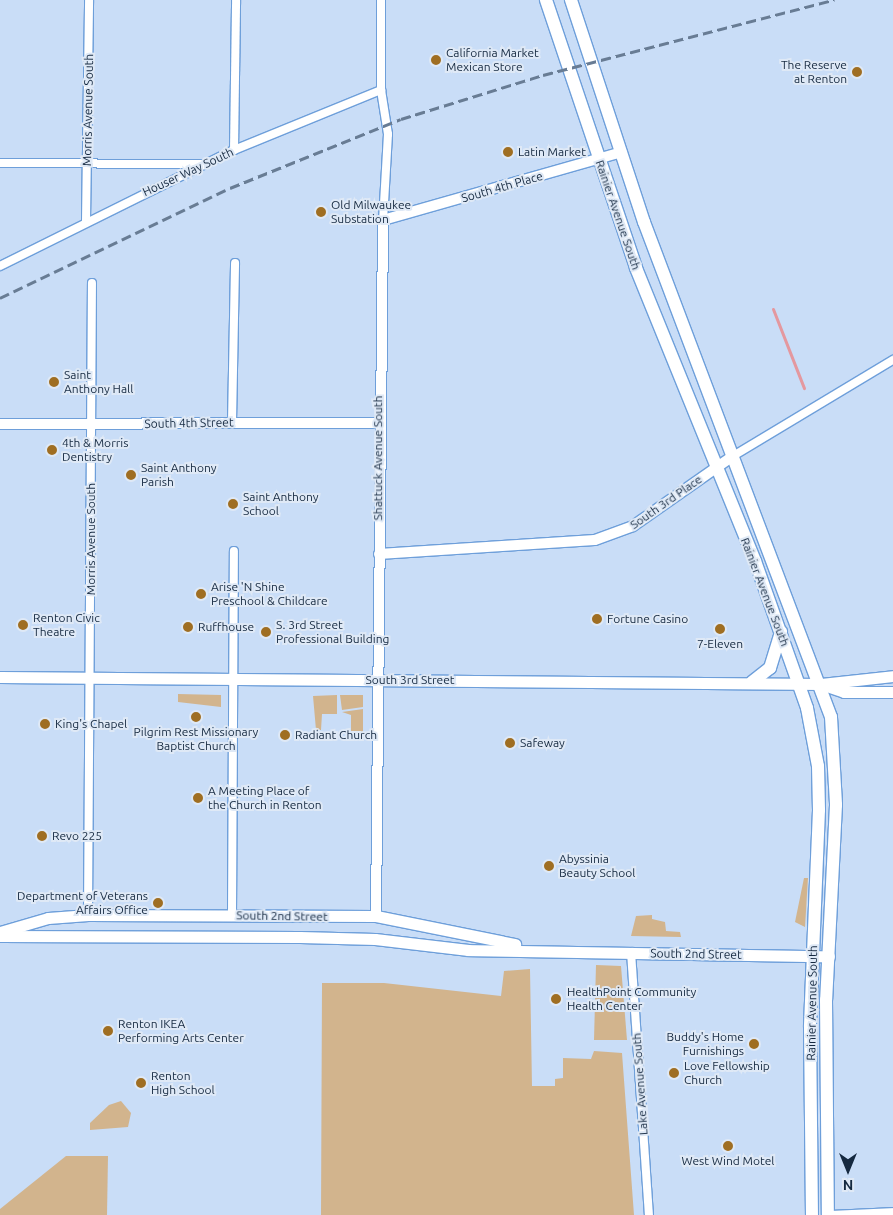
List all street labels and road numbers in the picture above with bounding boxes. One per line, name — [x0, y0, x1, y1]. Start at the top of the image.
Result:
street label: Morris Avenue South — [80, 54, 96, 166]
street label: Houser Way South — [140, 145, 236, 199]
street label: Rainier Avenue South — [592, 158, 644, 272]
street label: South 4th Place — [460, 168, 544, 206]
street label: Shattuck Avenue South — [371, 396, 385, 520]
street label: South 4th Street — [144, 415, 234, 431]
street label: South 3rd Place — [627, 472, 705, 532]
street label: Morris Avenue South — [84, 483, 98, 595]
street label: Rainier Avenue South — [738, 536, 792, 648]
street label: South 3rd Street — [365, 673, 455, 687]
street label: South 2nd Street — [236, 908, 328, 924]
street label: Rainier Avenue South — [804, 945, 820, 1061]
street label: South 2nd Street — [650, 946, 742, 962]
street label: Lake Avenue South — [629, 1032, 651, 1136]

